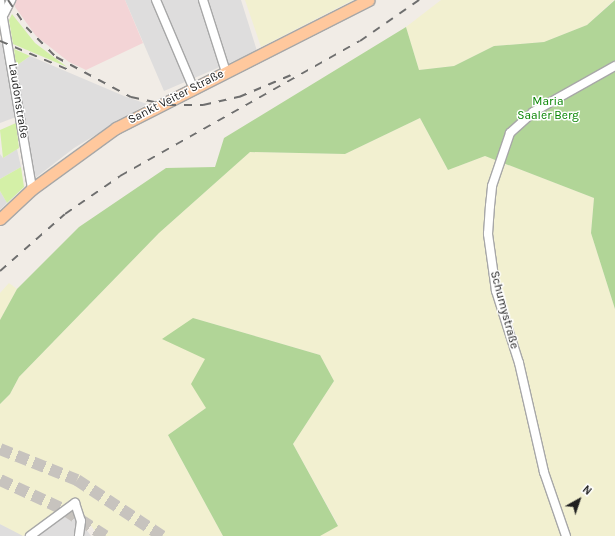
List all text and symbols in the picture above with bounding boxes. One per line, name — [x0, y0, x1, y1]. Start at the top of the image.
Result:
street label: Laudonstraße — [5, 63, 31, 139]
street label: Sankt Veiter Straße — [126, 67, 226, 127]
park label: Maria Saaler Berg — [517, 95, 579, 123]
street label: Schumystraße — [487, 269, 521, 351]
north arrow — [559, 480, 599, 520]
text: N — [580, 483, 594, 498]

